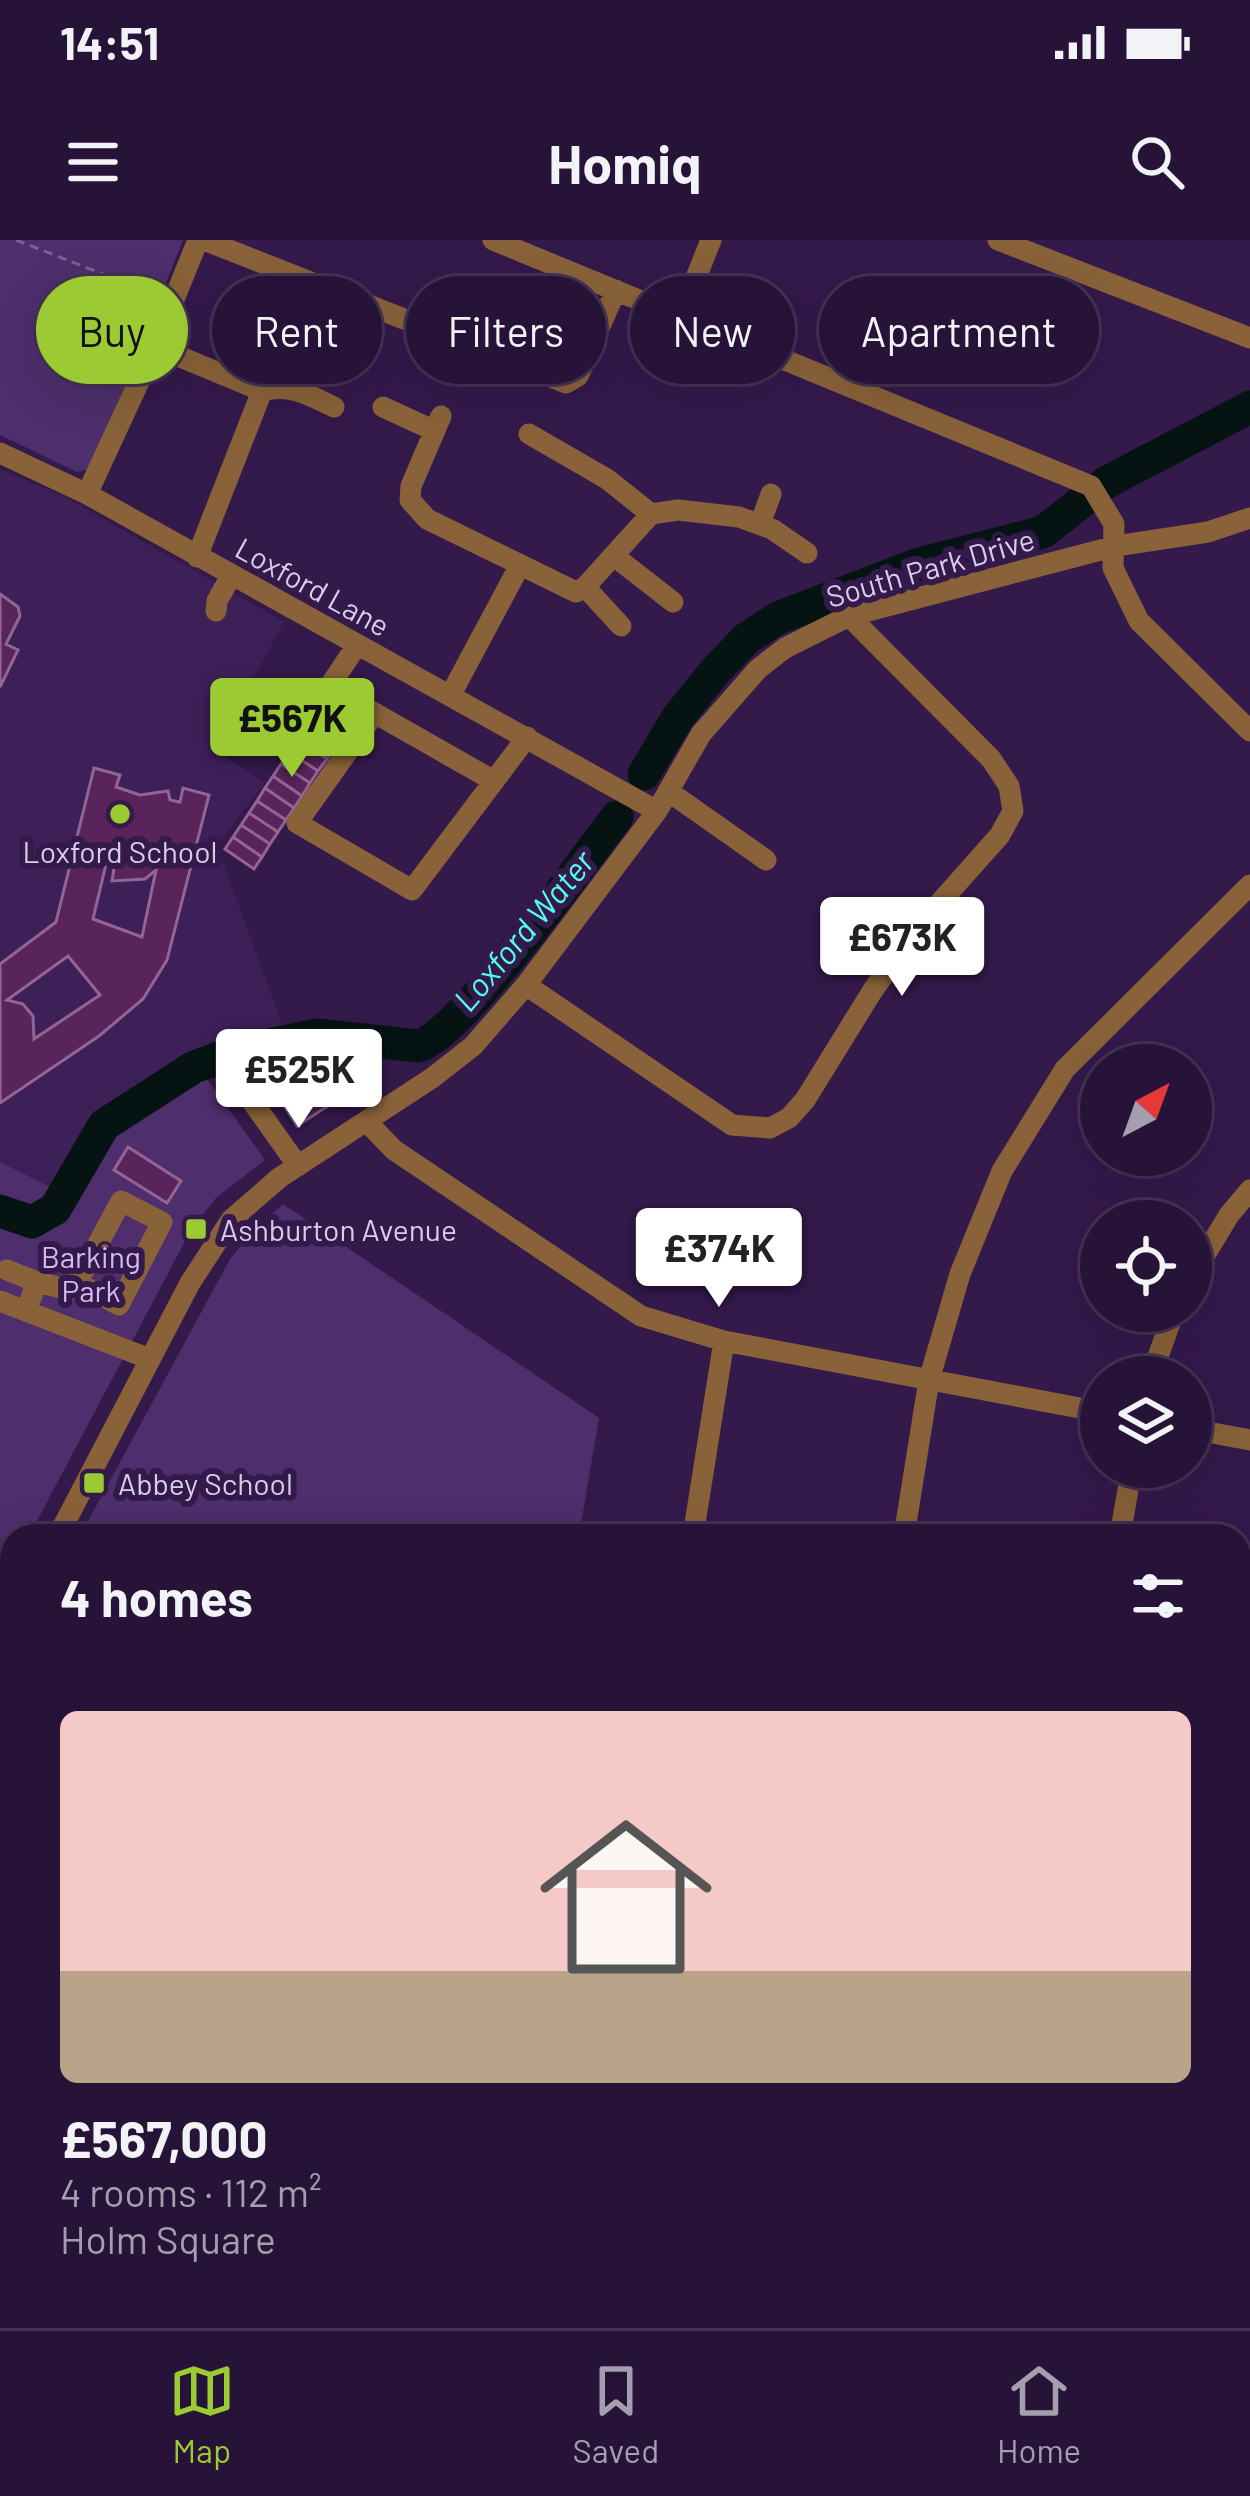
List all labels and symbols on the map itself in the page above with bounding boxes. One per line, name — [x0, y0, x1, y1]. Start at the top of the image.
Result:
street label: South Park Drive — [822, 520, 1038, 614]
street label: Loxford Lane — [230, 529, 396, 643]
pin: £567K — [208, 678, 376, 780]
marker: Loxford School — [107, 801, 133, 827]
place label: Loxford School — [23, 833, 217, 869]
water label: Loxford Water — [444, 841, 603, 1018]
pin: £673K — [818, 897, 986, 999]
pin: £525K — [215, 1029, 383, 1131]
north arrow — [1080, 1044, 1212, 1176]
pin: £374K — [635, 1208, 803, 1310]
place label: Ashburton Avenue — [220, 1211, 457, 1247]
marker: Ashburton Avenue — [183, 1216, 209, 1242]
park label: Barking Park — [41, 1238, 141, 1308]
place label: Abbey School — [118, 1465, 293, 1501]
marker: Abbey School — [81, 1470, 107, 1496]

